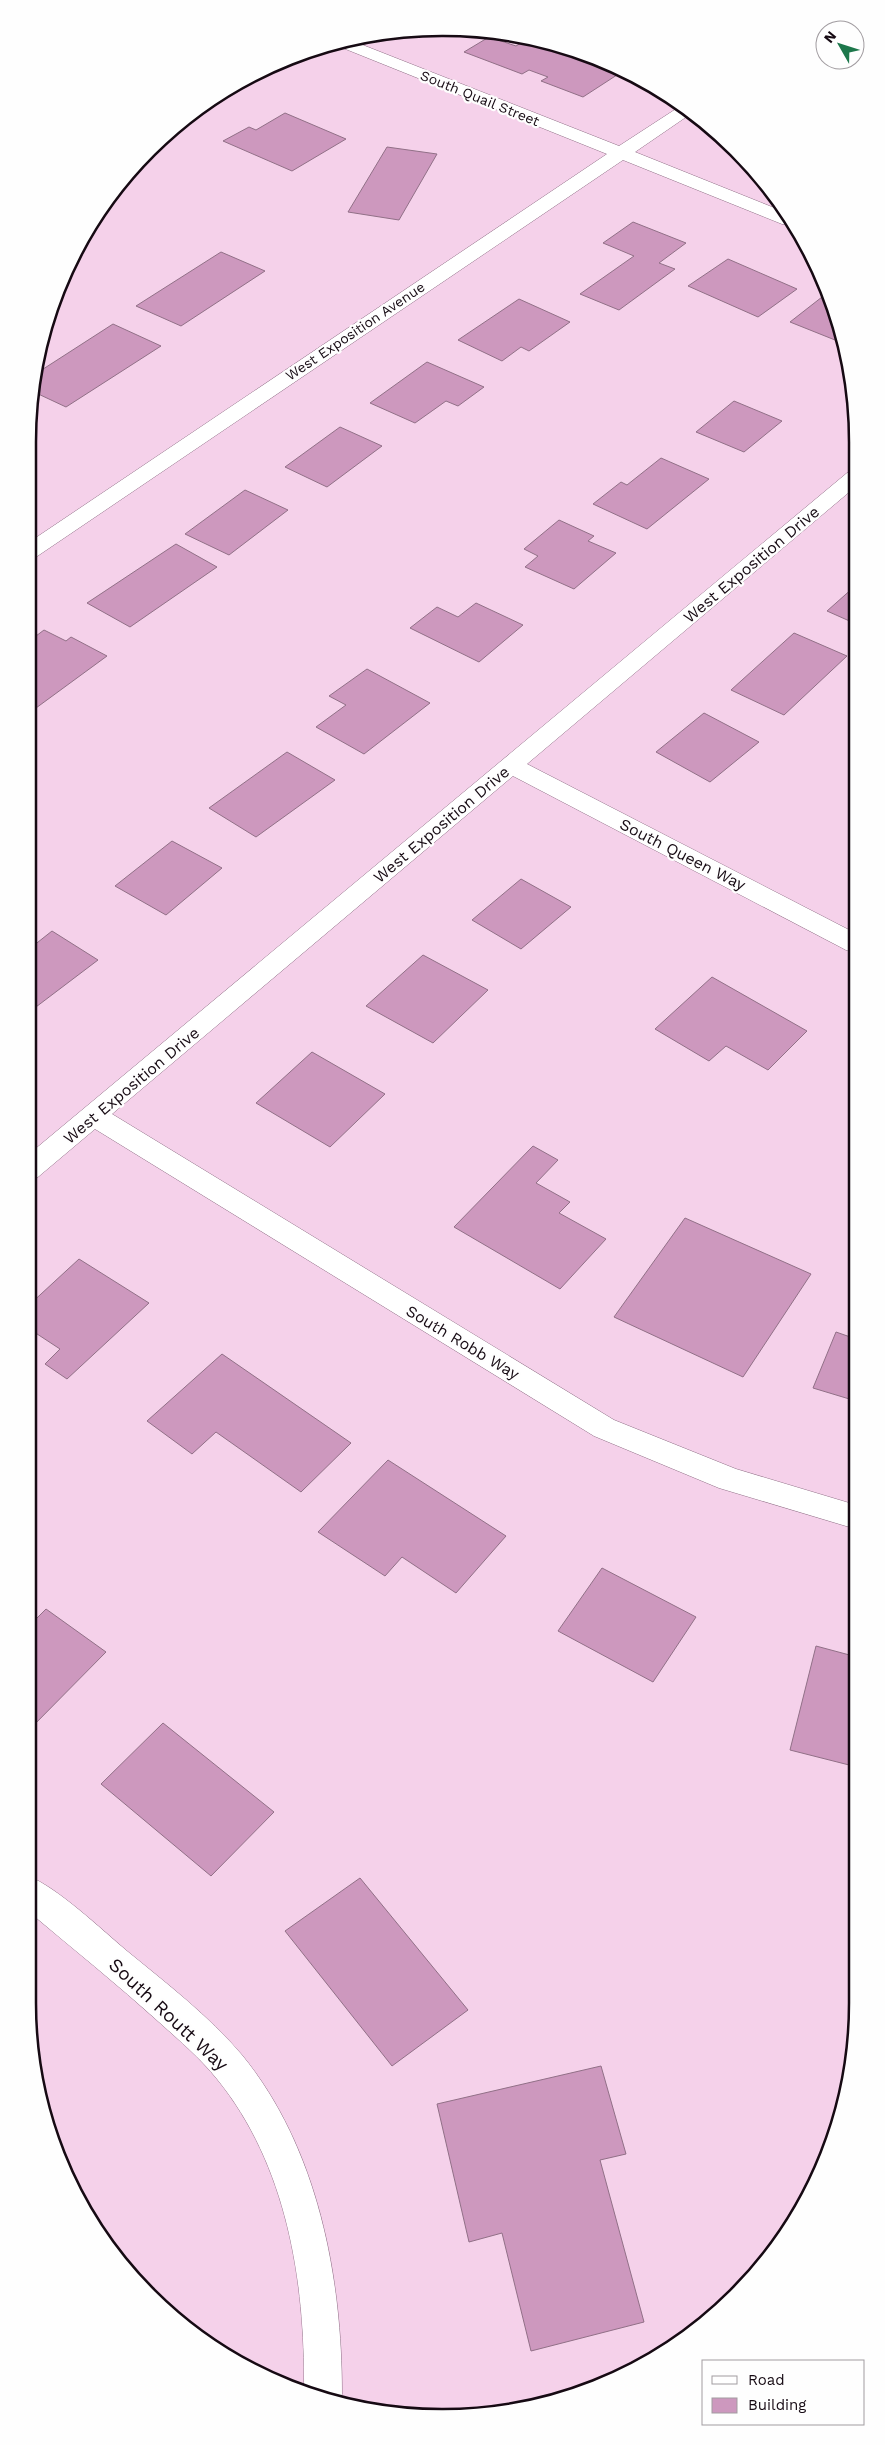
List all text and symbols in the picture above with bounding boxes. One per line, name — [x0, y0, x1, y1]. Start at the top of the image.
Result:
north arrow — [815, 20, 865, 70]
text: N — [820, 28, 839, 46]
street label: South Quail Street — [418, 67, 542, 129]
street label: West Exposition Avenue — [282, 278, 428, 384]
street label: West Exposition Drive — [680, 502, 823, 627]
street label: West Exposition Drive — [370, 762, 513, 887]
street label: South Queen Way — [617, 815, 750, 895]
street label: West Exposition Drive — [60, 1023, 203, 1148]
street label: South Robb Way — [403, 1301, 523, 1384]
street label: South Routt Way — [104, 1953, 233, 2076]
legend — [702, 2360, 865, 2425]
text: Road — [748, 2371, 785, 2389]
text: Building — [748, 2396, 806, 2414]

